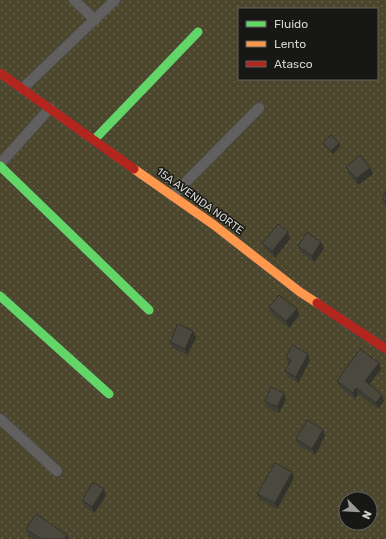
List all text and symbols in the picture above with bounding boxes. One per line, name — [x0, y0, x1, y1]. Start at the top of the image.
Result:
legend — [238, 8, 378, 80]
text: Fluido — [274, 17, 308, 31]
text: Lento — [274, 37, 306, 51]
text: Atasco — [274, 57, 313, 71]
street label: 15A AVENIDA NORTE — [154, 165, 246, 237]
north arrow — [338, 491, 378, 531]
text: N — [359, 509, 374, 521]

